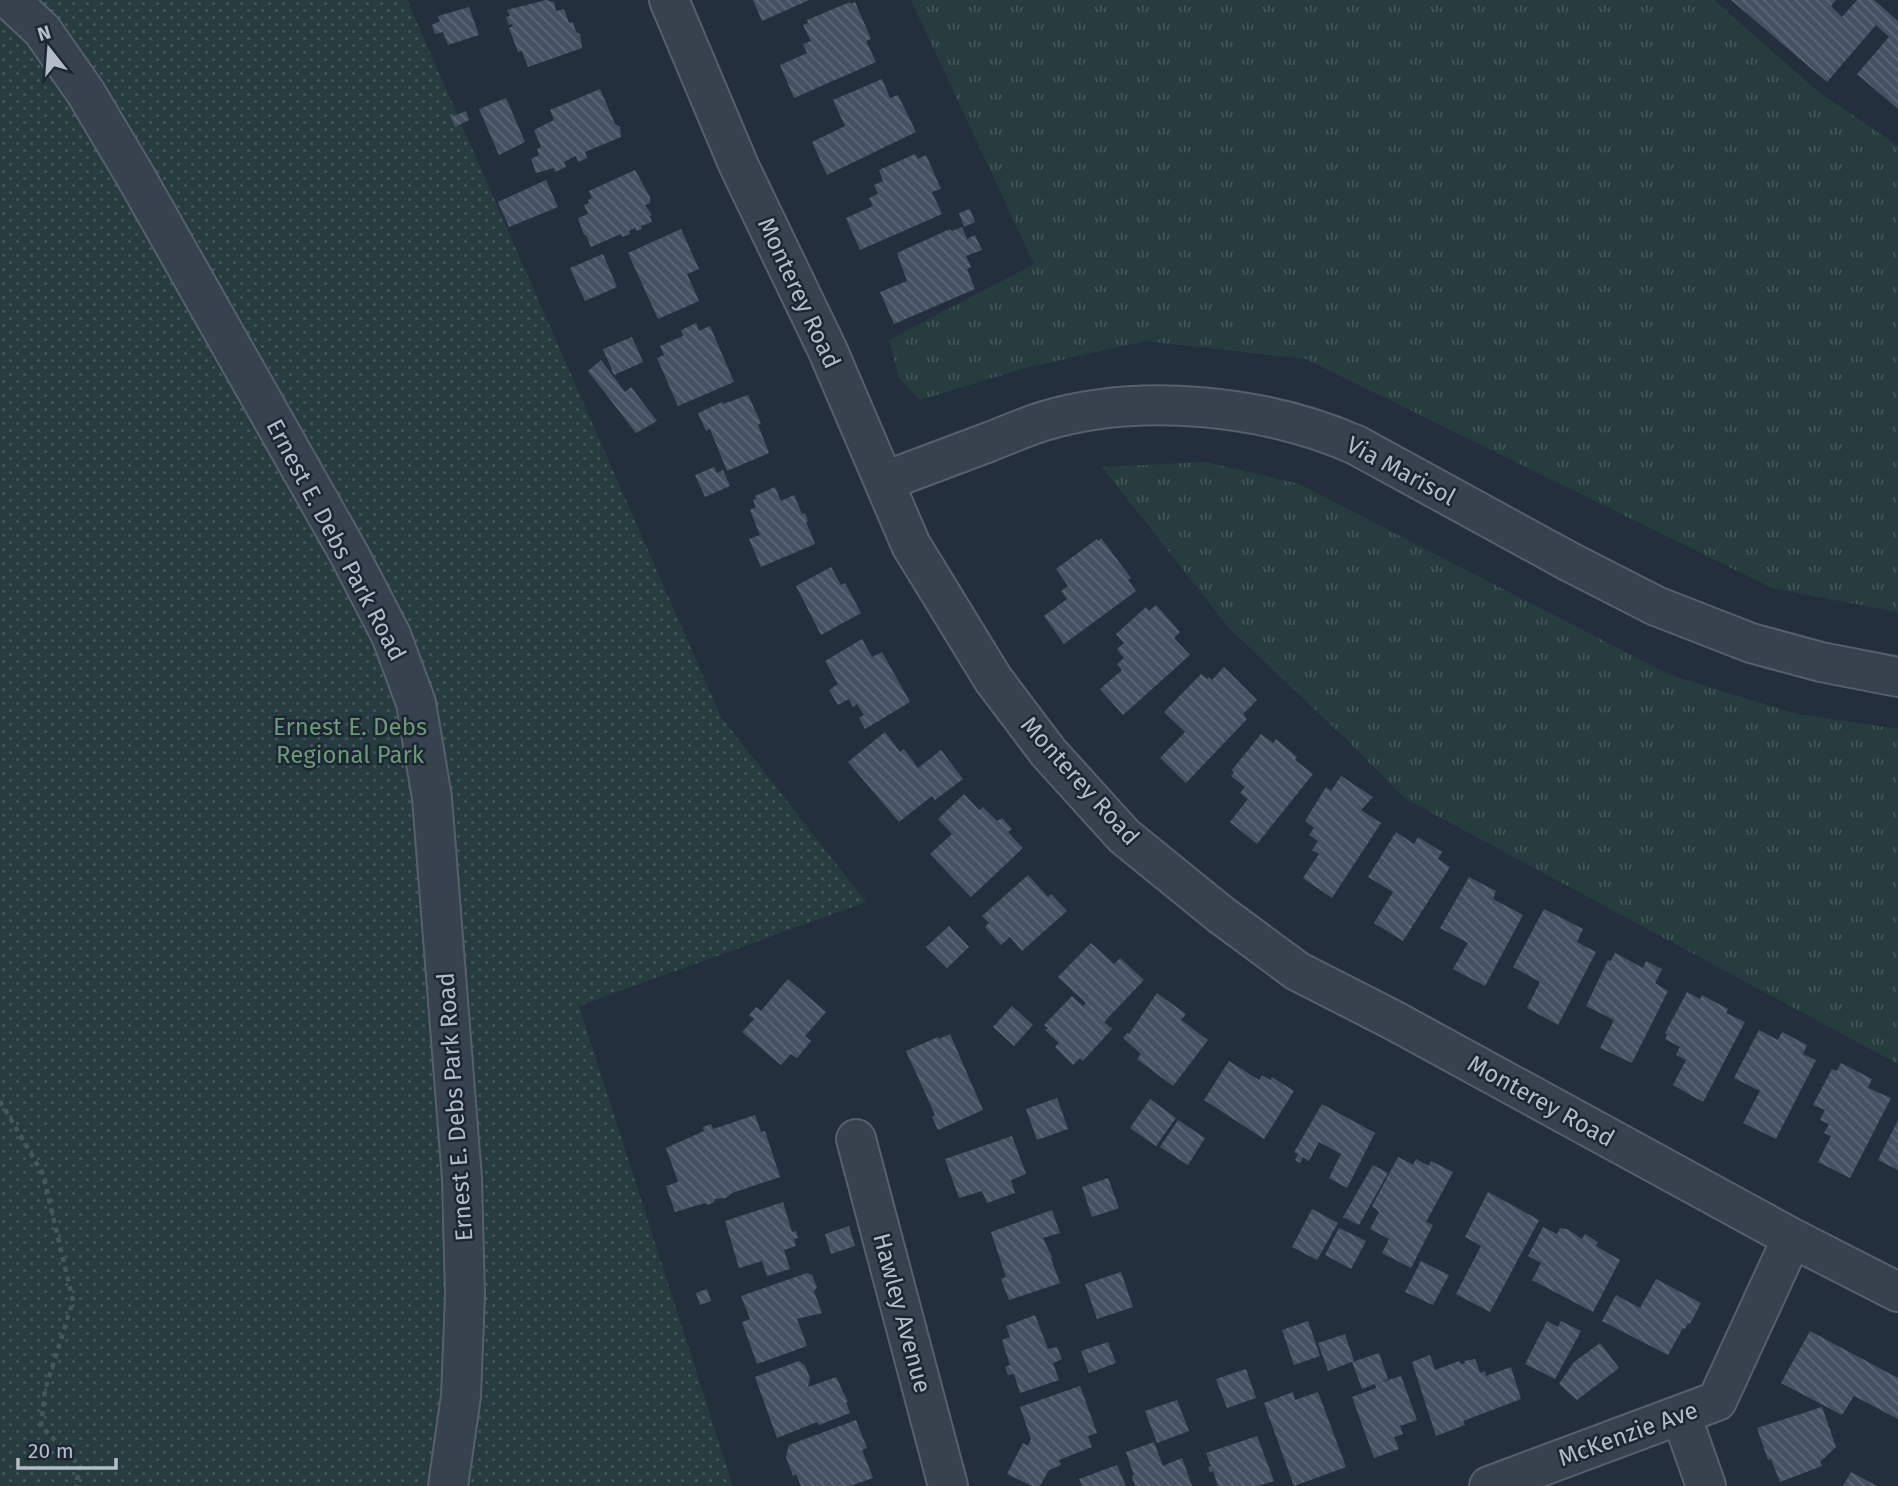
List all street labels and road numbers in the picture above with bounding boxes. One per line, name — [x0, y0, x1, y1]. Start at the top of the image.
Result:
street label: Monterey Road — [752, 213, 846, 373]
street label: Ernest E. Debs Park Road — [260, 414, 412, 666]
street label: Via Marisol — [1342, 431, 1460, 511]
street label: Monterey Road — [1015, 711, 1145, 851]
street label: Ernest E. Debs Park Road — [432, 972, 478, 1242]
street label: Monterey Road — [1463, 1049, 1619, 1153]
street label: Hawley Avenue — [867, 1230, 937, 1396]
street label: McKenzie Ave — [1554, 1396, 1702, 1472]

